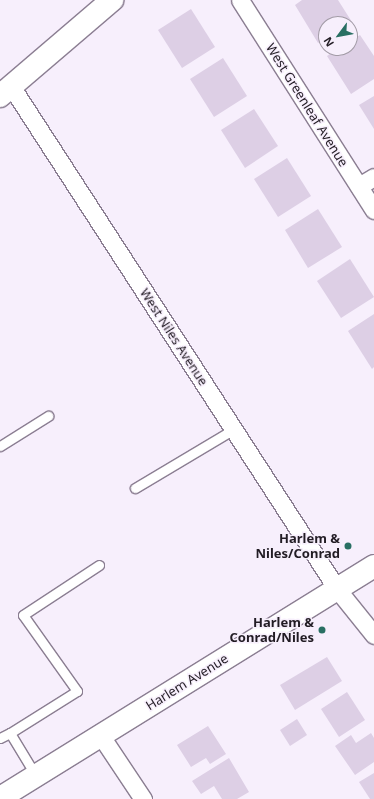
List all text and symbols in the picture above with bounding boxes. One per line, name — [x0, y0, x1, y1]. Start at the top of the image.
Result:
north arrow — [318, 16, 358, 56]
text: N — [320, 34, 337, 50]
street label: West Greenleaf Avenue — [263, 41, 351, 169]
street label: West Niles Avenue — [137, 286, 211, 388]
place label: Harlem & Niles/Conrad — [256, 531, 340, 562]
marker: Harlem & Niles/Conrad — [343, 541, 353, 551]
place label: Harlem & Conrad/Niles — [230, 615, 314, 646]
marker: Harlem & Conrad/Niles — [317, 625, 327, 635]
street label: Harlem Avenue — [143, 650, 231, 714]

